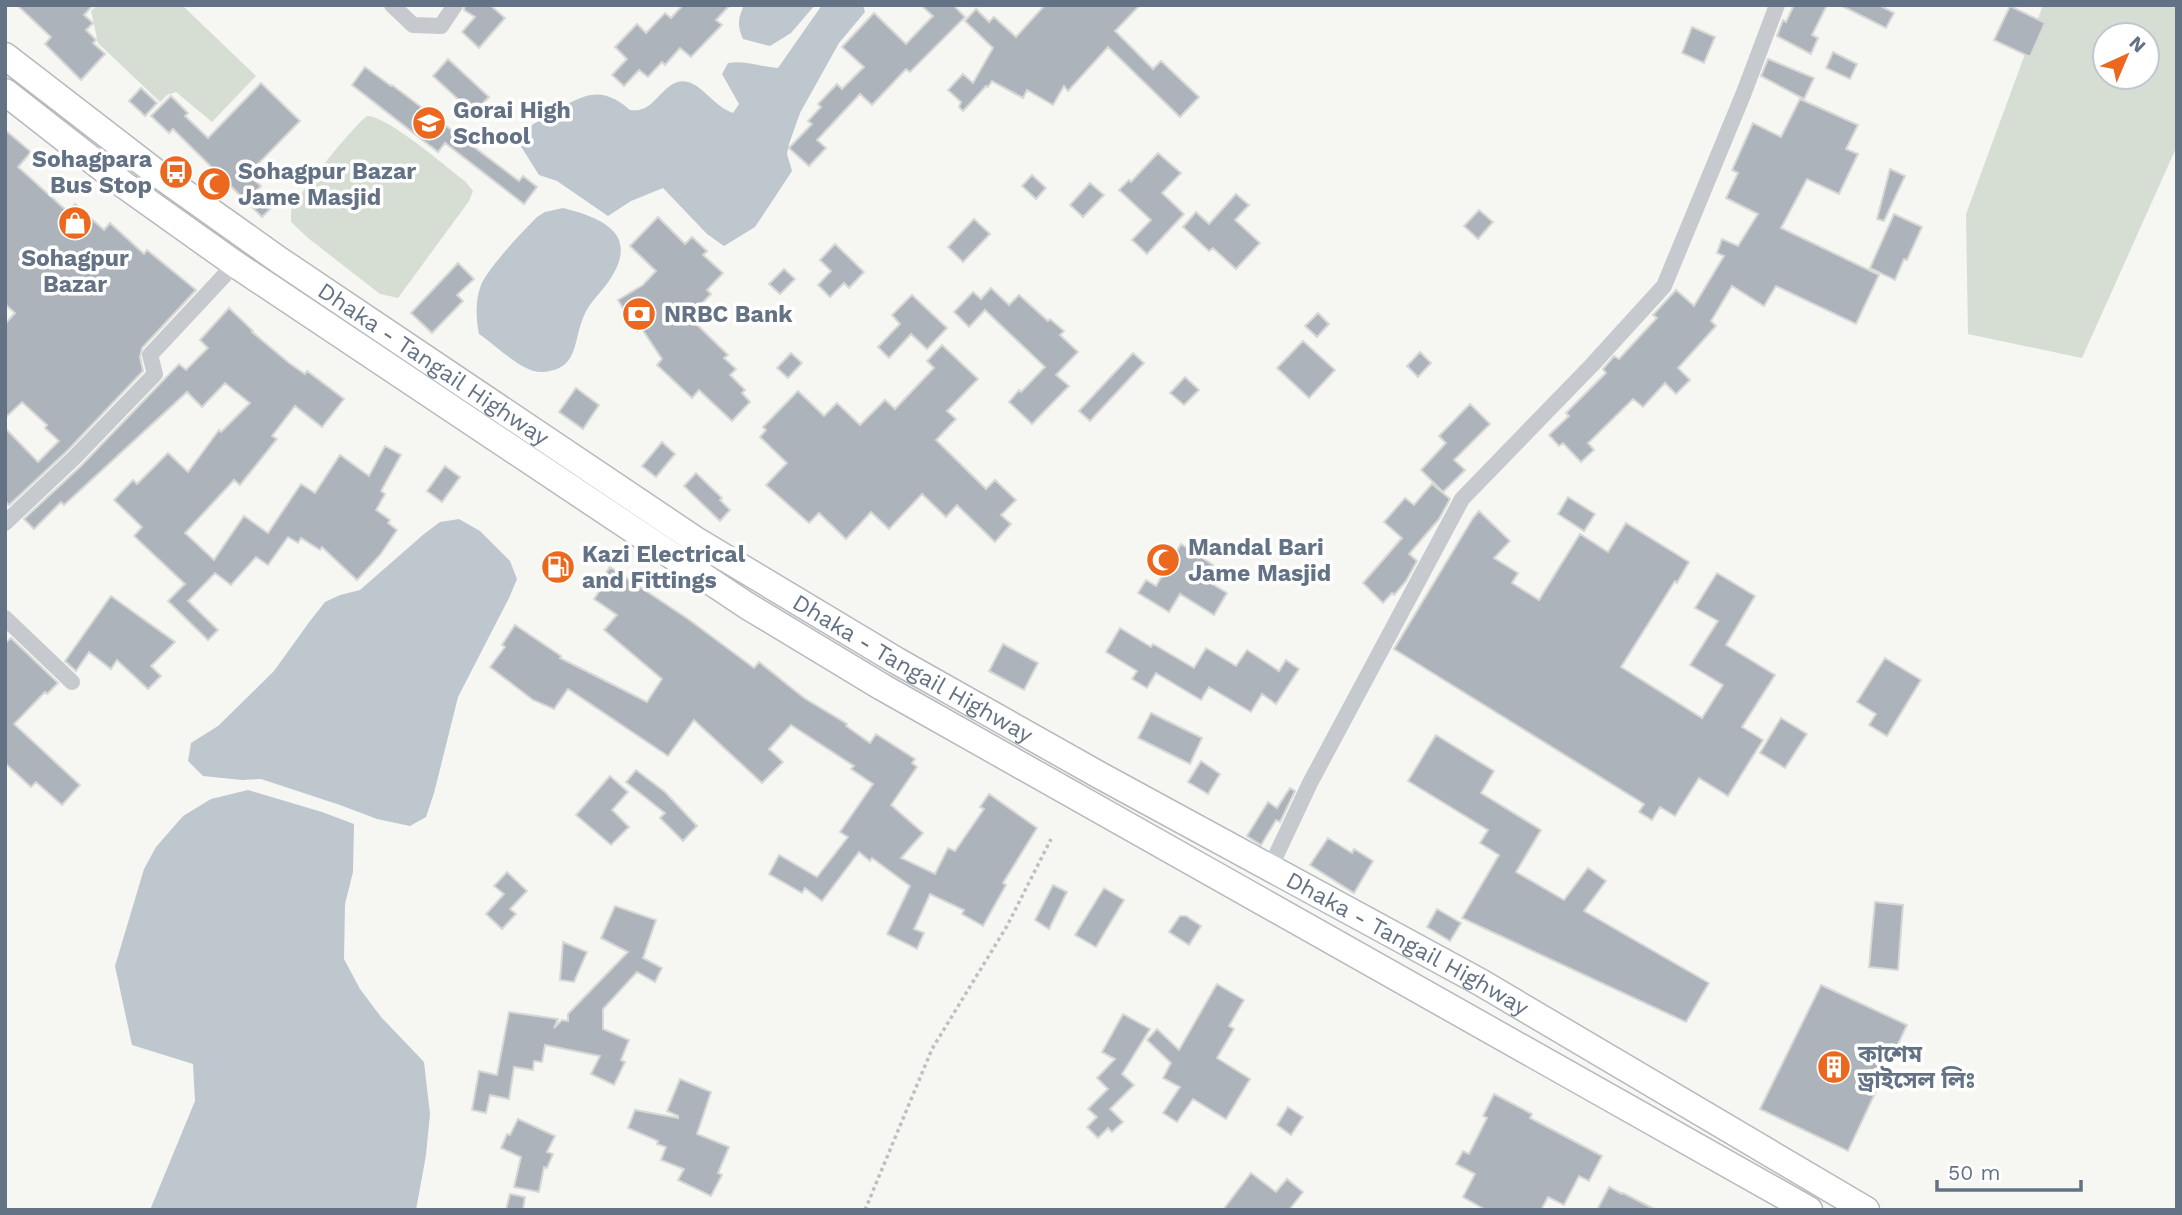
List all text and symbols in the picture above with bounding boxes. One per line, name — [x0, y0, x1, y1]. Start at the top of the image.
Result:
north arrow — [2091, 21, 2161, 91]
text: N — [2124, 31, 2151, 57]
place label: Gorai High School — [453, 97, 571, 150]
school or university icon: Gorai High School — [410, 104, 448, 142]
place label: Sohagpara Bus Stop — [32, 146, 153, 199]
bus stop icon: Sohagpara Bus Stop — [157, 153, 195, 191]
place label: Sohagpur Bazar Jame Masjid — [238, 158, 416, 211]
mosque icon: Sohagpur Bazar Jame Masjid — [195, 165, 233, 203]
shop icon: Sohagpur Bazar — [56, 204, 94, 242]
place label: Sohagpur Bazar — [21, 245, 129, 298]
street label: Dhaka - Tangail Highway — [313, 277, 554, 451]
bank icon: NRBC Bank — [620, 295, 658, 333]
place label: NRBC Bank — [664, 301, 793, 328]
place label: Mandal Bari Jame Masjid — [1188, 534, 1331, 587]
place label: Kazi Electrical and Fittings — [582, 541, 746, 594]
mosque icon: Mandal Bari Jame Masjid — [1144, 541, 1182, 579]
fuel station icon: Kazi Electrical and Fittings — [539, 548, 577, 586]
street label: Dhaka - Tangail Highway — [788, 588, 1038, 748]
street label: Dhaka - Tangail Highway — [1282, 866, 1534, 1021]
place label: কাশেম ড্রাইসেল লিঃ — [1857, 1041, 1976, 1094]
building icon: কাশেম ড্রাইসেল লিঃ — [1815, 1048, 1853, 1086]
scale bar — [1937, 1148, 2080, 1192]
text: 50 m — [1948, 1160, 2000, 1185]

